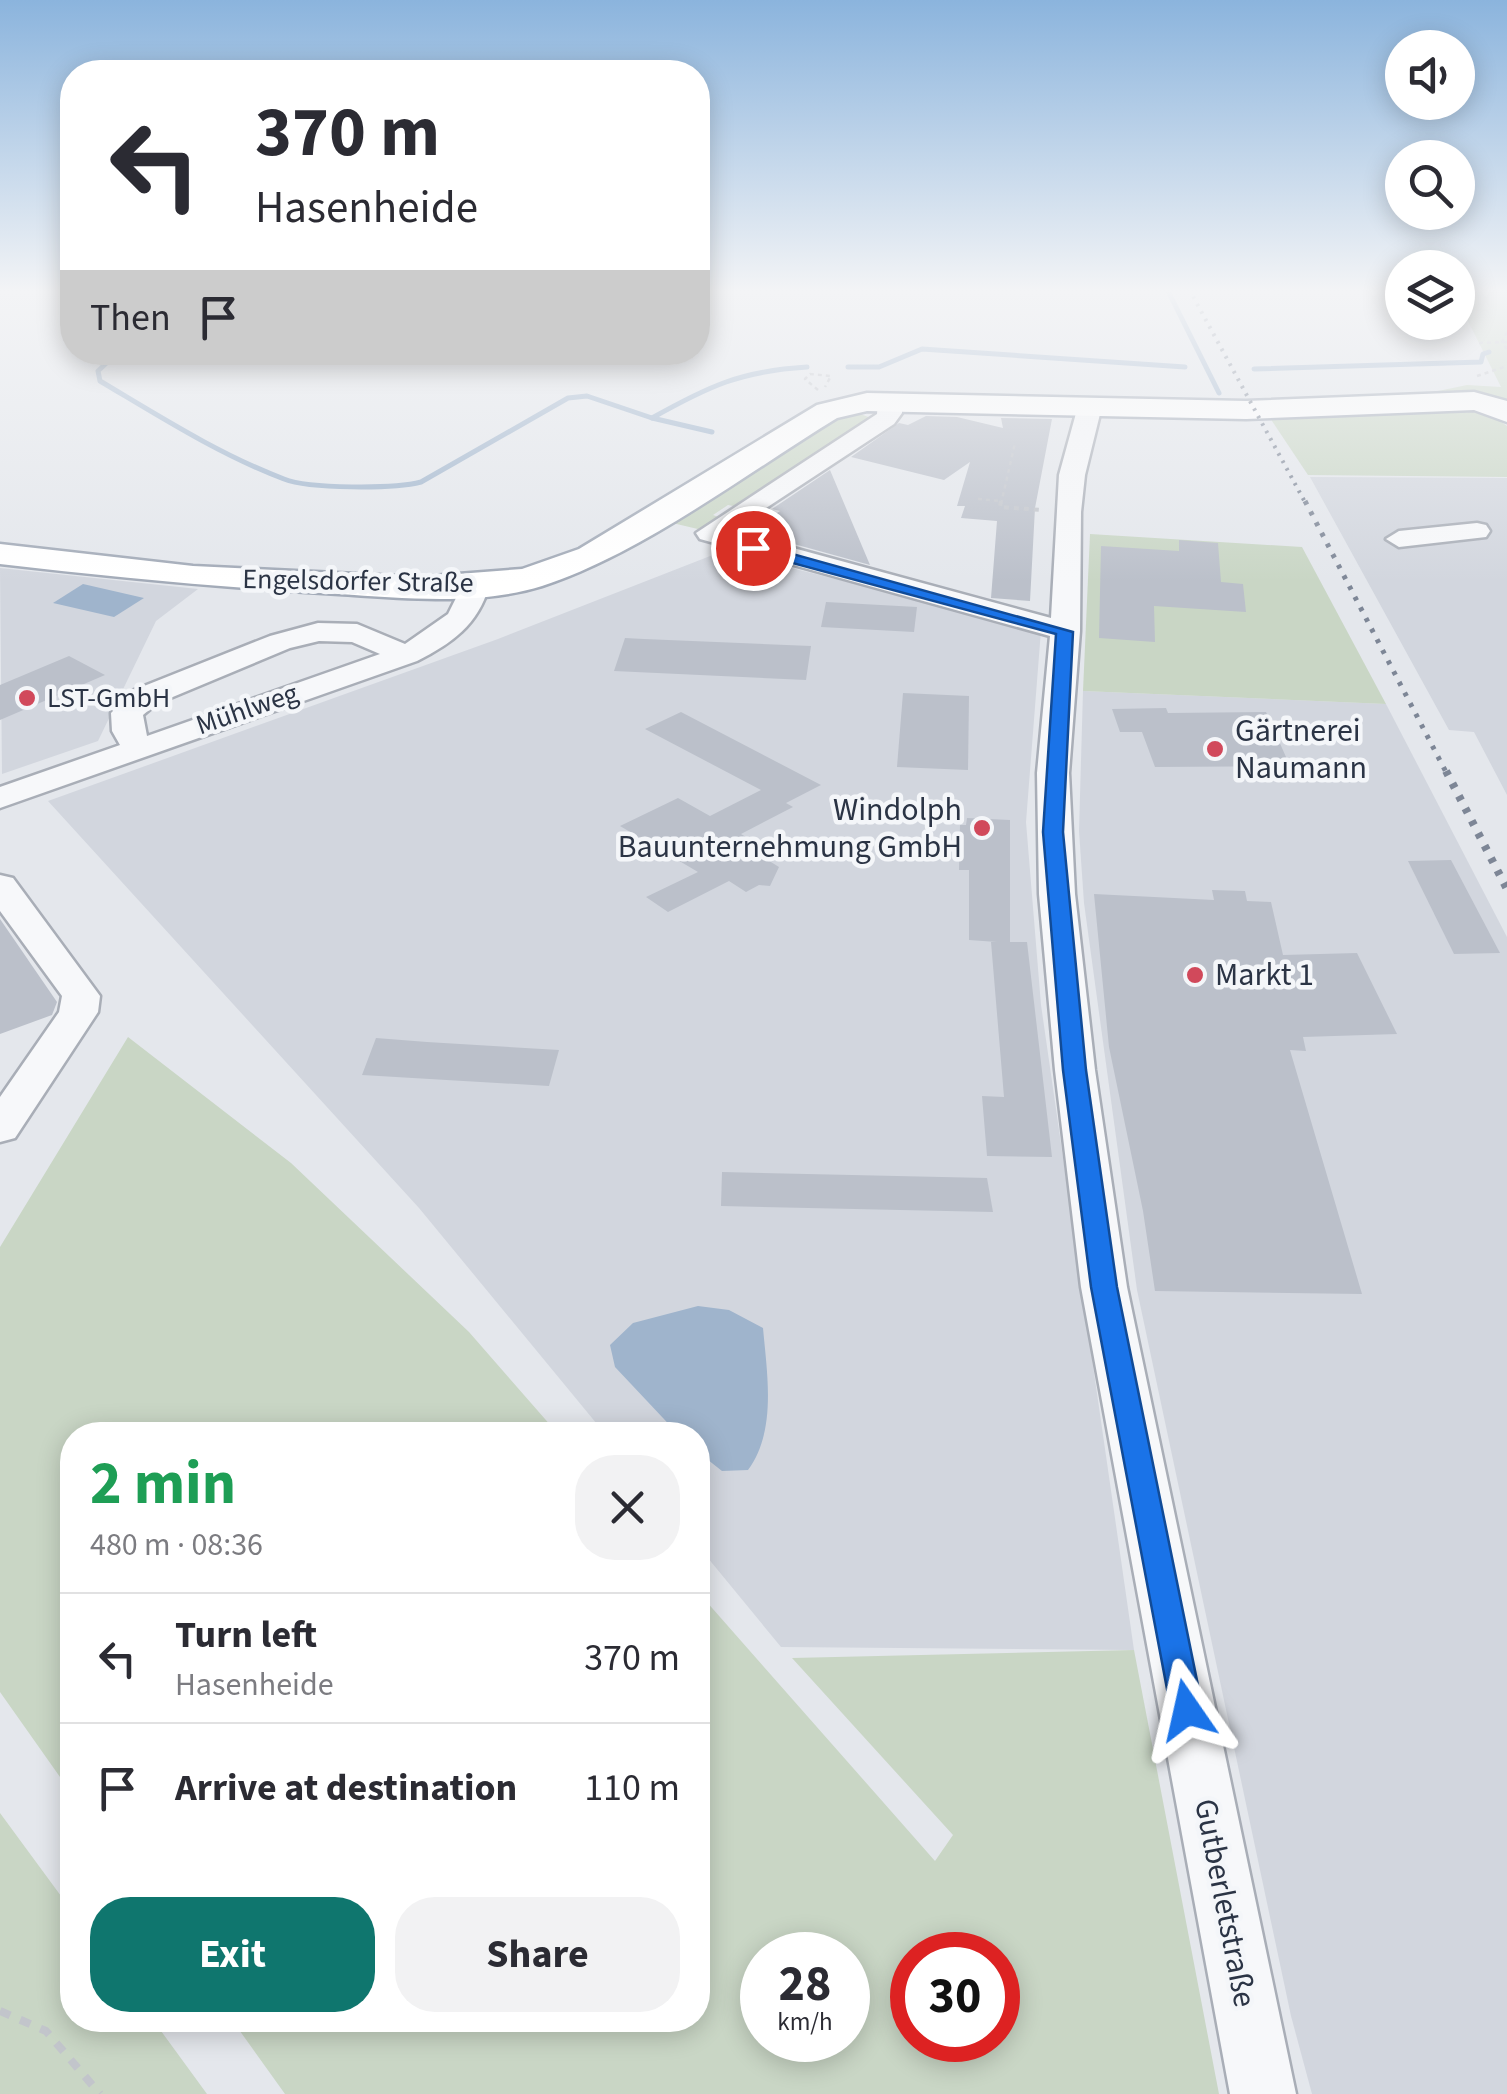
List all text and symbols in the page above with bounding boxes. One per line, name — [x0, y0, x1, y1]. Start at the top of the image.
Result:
map controls — [1385, 30, 1475, 340]
button: sound — [1385, 30, 1475, 120]
text: 370 m — [255, 83, 440, 183]
icon: left — [90, 100, 220, 230]
button: search — [1385, 140, 1475, 230]
text: Hasenheide — [255, 176, 478, 240]
button: layers — [1385, 250, 1475, 340]
icon: arrive — [191, 290, 246, 345]
text: Then — [90, 291, 171, 345]
pin — [711, 506, 796, 591]
icon: arrive — [726, 521, 781, 576]
street label: Engelsdorfer Straße — [242, 559, 474, 603]
street label: Mühlweg — [191, 673, 303, 745]
place label: LST-GmbH — [47, 678, 170, 718]
marker: LST-GmbH — [16, 687, 38, 709]
place label: Gärtnerei Naumann — [1235, 708, 1367, 791]
marker: Gärtnerei Naumann — [1204, 738, 1226, 760]
place label: Windolph Bauunternehmung GmbH — [618, 787, 962, 870]
marker: Windolph Bauunternehmung GmbH — [971, 817, 993, 839]
place label: Markt 1 — [1215, 952, 1314, 998]
marker: Markt 1 — [1184, 964, 1206, 986]
text: 2 min — [90, 1442, 236, 1527]
button: close — [575, 1455, 680, 1560]
text: 480 m · 08:36 — [90, 1522, 263, 1568]
text: Turn left — [175, 1608, 317, 1662]
icon: left — [90, 1631, 145, 1686]
text: 370 m — [584, 1631, 680, 1685]
position arrow — [1135, 1658, 1239, 1762]
text: Hasenheide — [175, 1662, 334, 1708]
icon: arrive — [90, 1761, 145, 1816]
text: Arrive at destination — [175, 1761, 517, 1815]
text: 110 m — [584, 1761, 680, 1815]
street label: Gutberletstraße — [1182, 1795, 1268, 2011]
button: Exit — [90, 1897, 375, 2012]
button: Share — [395, 1897, 680, 2012]
speed limit sign: 30 — [890, 1932, 1020, 2062]
text: 28 — [779, 1949, 831, 2020]
text: km/h — [777, 2004, 833, 2040]

